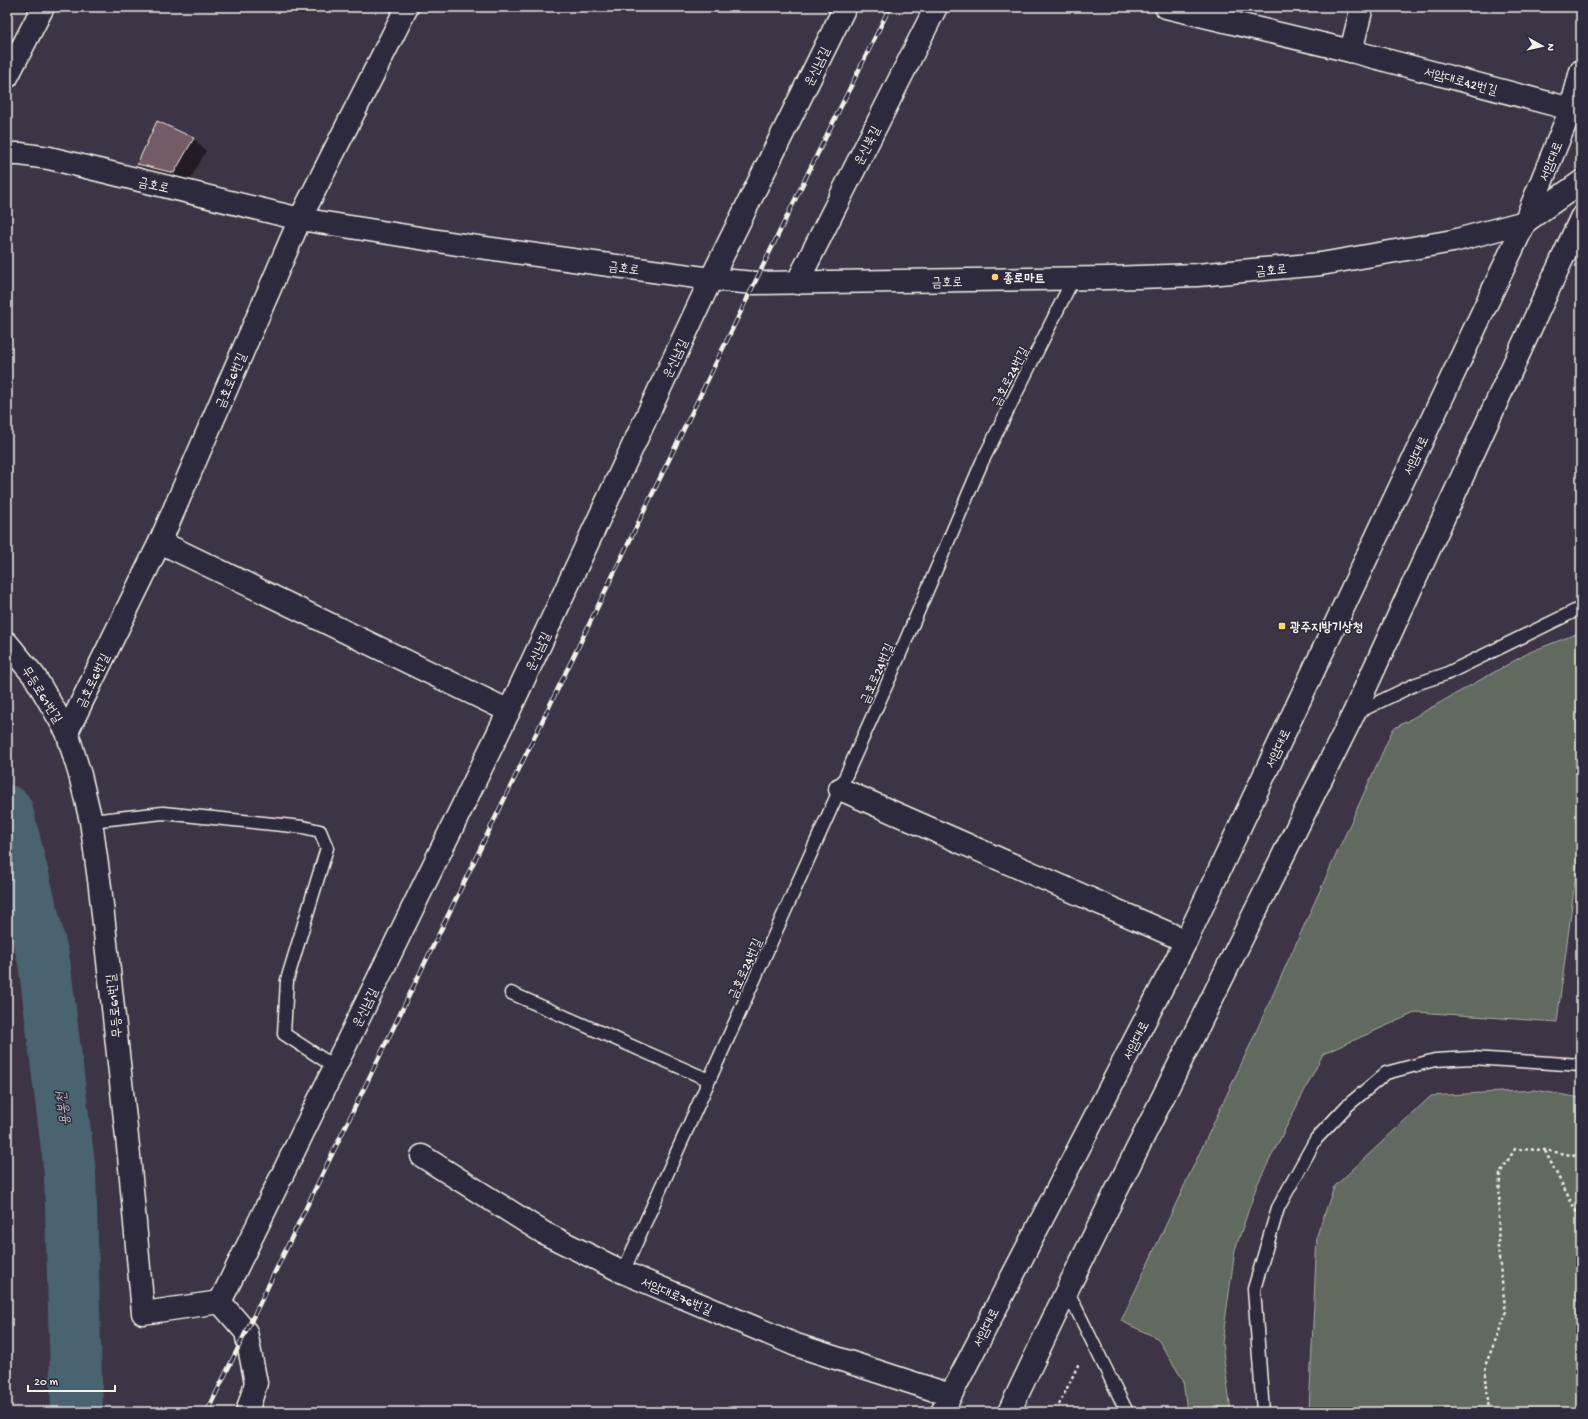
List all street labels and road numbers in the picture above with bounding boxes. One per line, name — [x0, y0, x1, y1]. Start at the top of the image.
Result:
street label: 운신남길 — [802, 45, 834, 89]
street label: 서암대로42번길 — [1422, 65, 1499, 99]
street label: 운신북길 — [852, 124, 884, 168]
street label: 서암대로 — [1538, 140, 1567, 184]
street label: 금호로 — [136, 176, 170, 197]
street label: 금호로 — [607, 260, 640, 279]
street label: 금호로 — [1255, 263, 1288, 280]
street label: 금호로 — [931, 276, 963, 291]
street label: 운신남길 — [661, 337, 692, 381]
street label: 금호로24번길 — [990, 345, 1033, 409]
street label: 금호로6번길 — [214, 351, 251, 411]
street label: 서암대로 — [1402, 434, 1433, 478]
street label: 운신남길 — [524, 630, 555, 674]
street label: 금호로24번길 — [858, 641, 898, 707]
street label: 금호로6번길 — [75, 651, 114, 711]
street label: 무등로61번길 — [18, 664, 64, 727]
street label: 서암대로 — [1264, 727, 1295, 771]
street label: 금호로24번길 — [726, 936, 766, 1002]
street label: 무등로61번길 — [105, 973, 126, 1038]
street label: 운신남길 — [350, 986, 382, 1030]
street label: 서암대로 — [1121, 1019, 1153, 1063]
street label: 서암대로76번길 — [638, 1276, 714, 1319]
street label: 서암대로 — [971, 1306, 1003, 1350]

